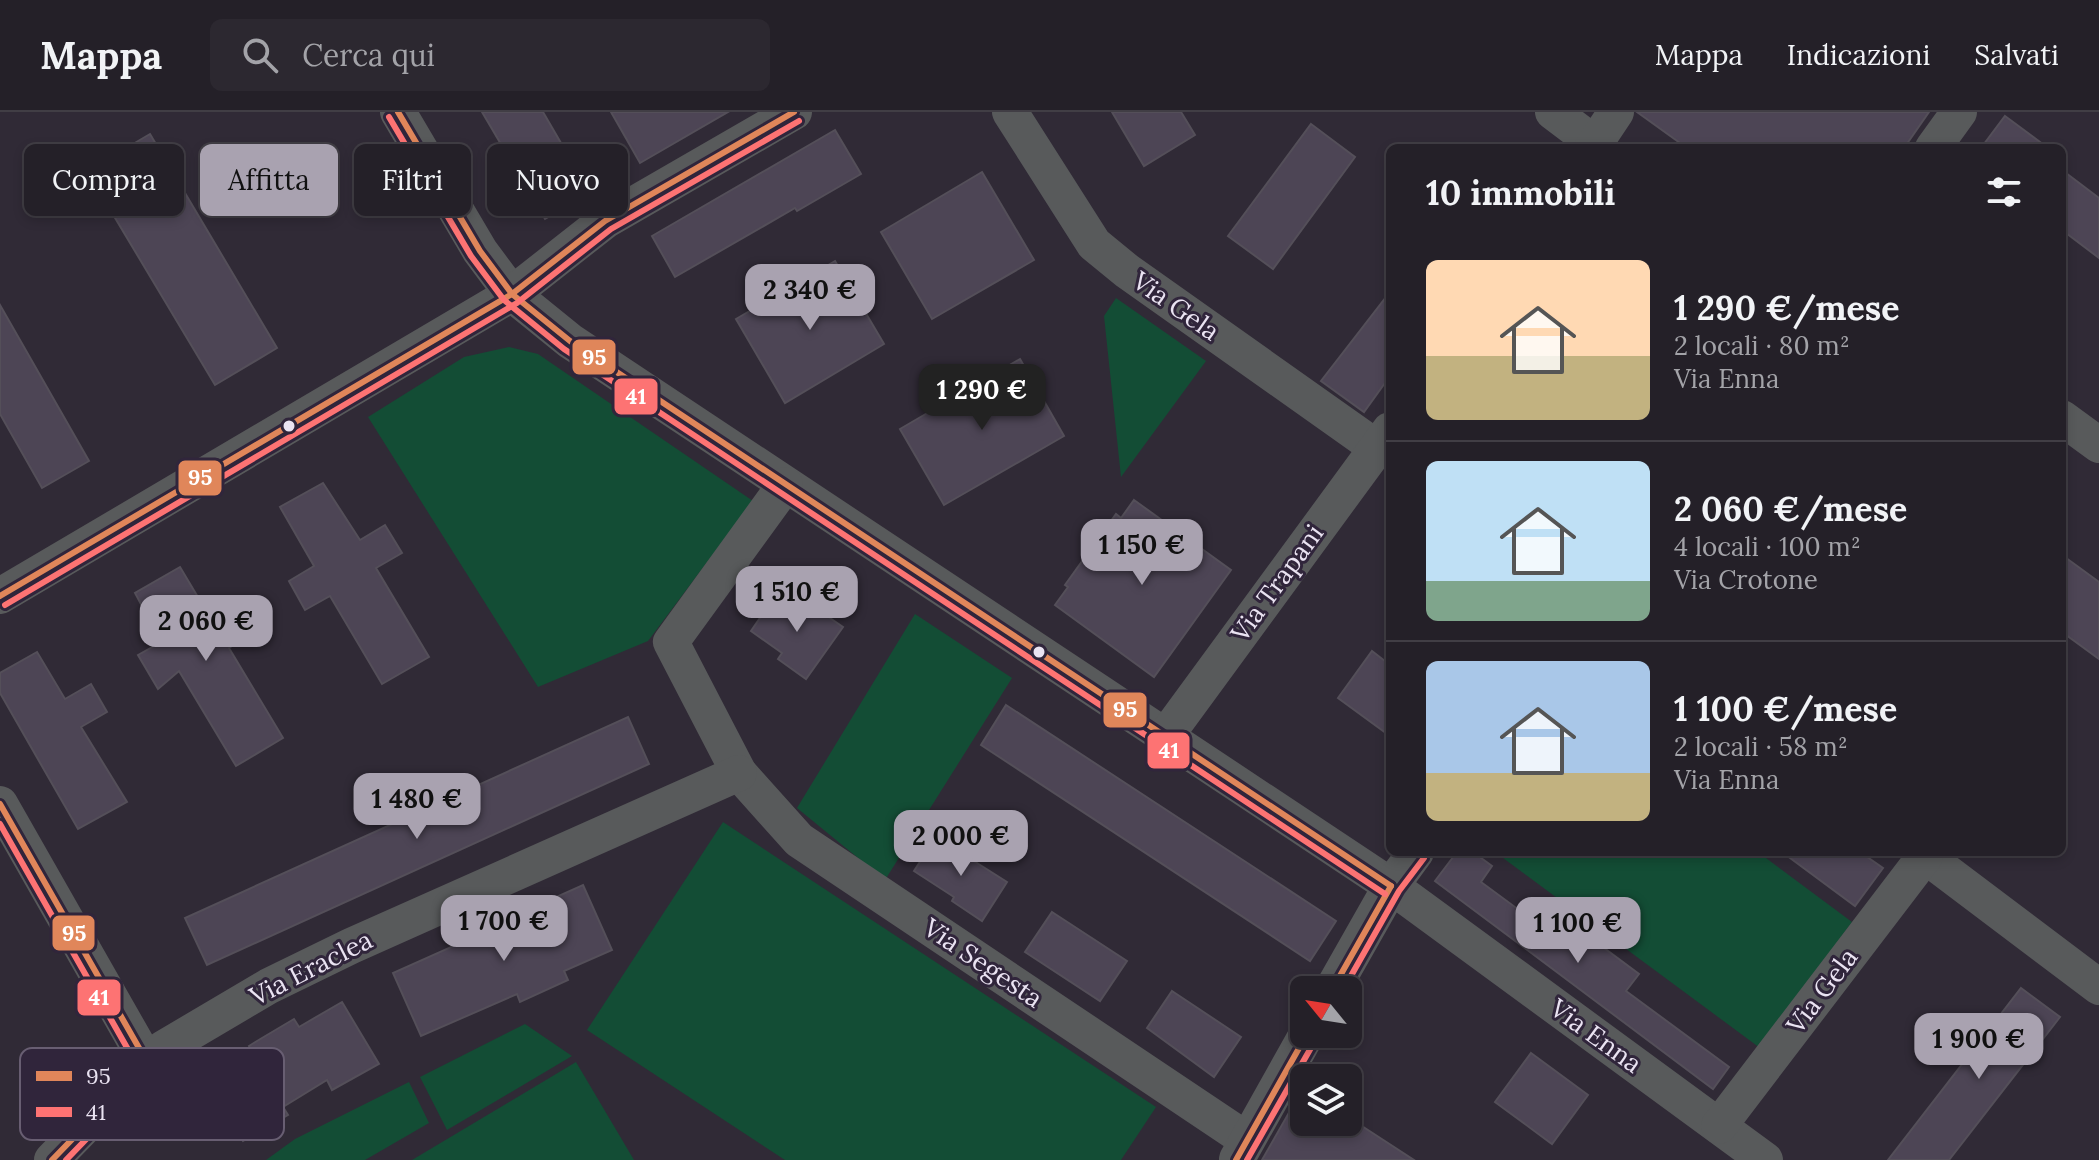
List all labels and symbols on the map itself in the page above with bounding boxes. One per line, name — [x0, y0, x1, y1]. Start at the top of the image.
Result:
street label: Via Gela — [1126, 263, 1226, 347]
pin: 2 340 € — [736, 264, 884, 332]
line badge: 95 — [571, 338, 617, 376]
text: 95 — [582, 343, 606, 371]
pin: 1 290 € — [908, 364, 1056, 432]
line badge: 41 — [613, 377, 659, 416]
text: 41 — [626, 382, 647, 410]
unlabelled marker — [281, 418, 297, 434]
line badge: 95 — [177, 459, 223, 497]
text: 95 — [188, 463, 212, 491]
street label: Via Trapani — [1222, 518, 1330, 649]
pin: 1 150 € — [1068, 519, 1216, 587]
pin: 1 510 € — [723, 566, 871, 634]
pin: 2 060 € — [132, 595, 280, 663]
unlabelled marker — [1031, 644, 1047, 660]
line badge: 95 — [1102, 691, 1148, 729]
text: 95 — [1113, 695, 1137, 723]
line badge: 41 — [1146, 731, 1191, 770]
text: 41 — [1159, 736, 1180, 764]
pin: 1 480 € — [343, 773, 491, 841]
pin: 2 000 € — [887, 810, 1035, 878]
pin: 1 700 € — [430, 895, 578, 963]
pin: 1 100 € — [1504, 897, 1652, 965]
street label: Via Segesta — [916, 910, 1049, 1015]
line badge: 95 — [51, 914, 96, 952]
text: 95 — [62, 919, 86, 947]
street label: Via Eraclea — [243, 923, 378, 1013]
street label: Via Gela — [1778, 941, 1864, 1041]
north arrow — [1290, 976, 1362, 1048]
line badge: 41 — [76, 978, 122, 1017]
text: 41 — [89, 983, 110, 1011]
street label: Via Enna — [1543, 991, 1649, 1080]
pin: 1 900 € — [1905, 1013, 2053, 1081]
legend — [20, 1048, 284, 1140]
text: 95 — [86, 1062, 111, 1090]
text: 41 — [86, 1098, 106, 1126]

